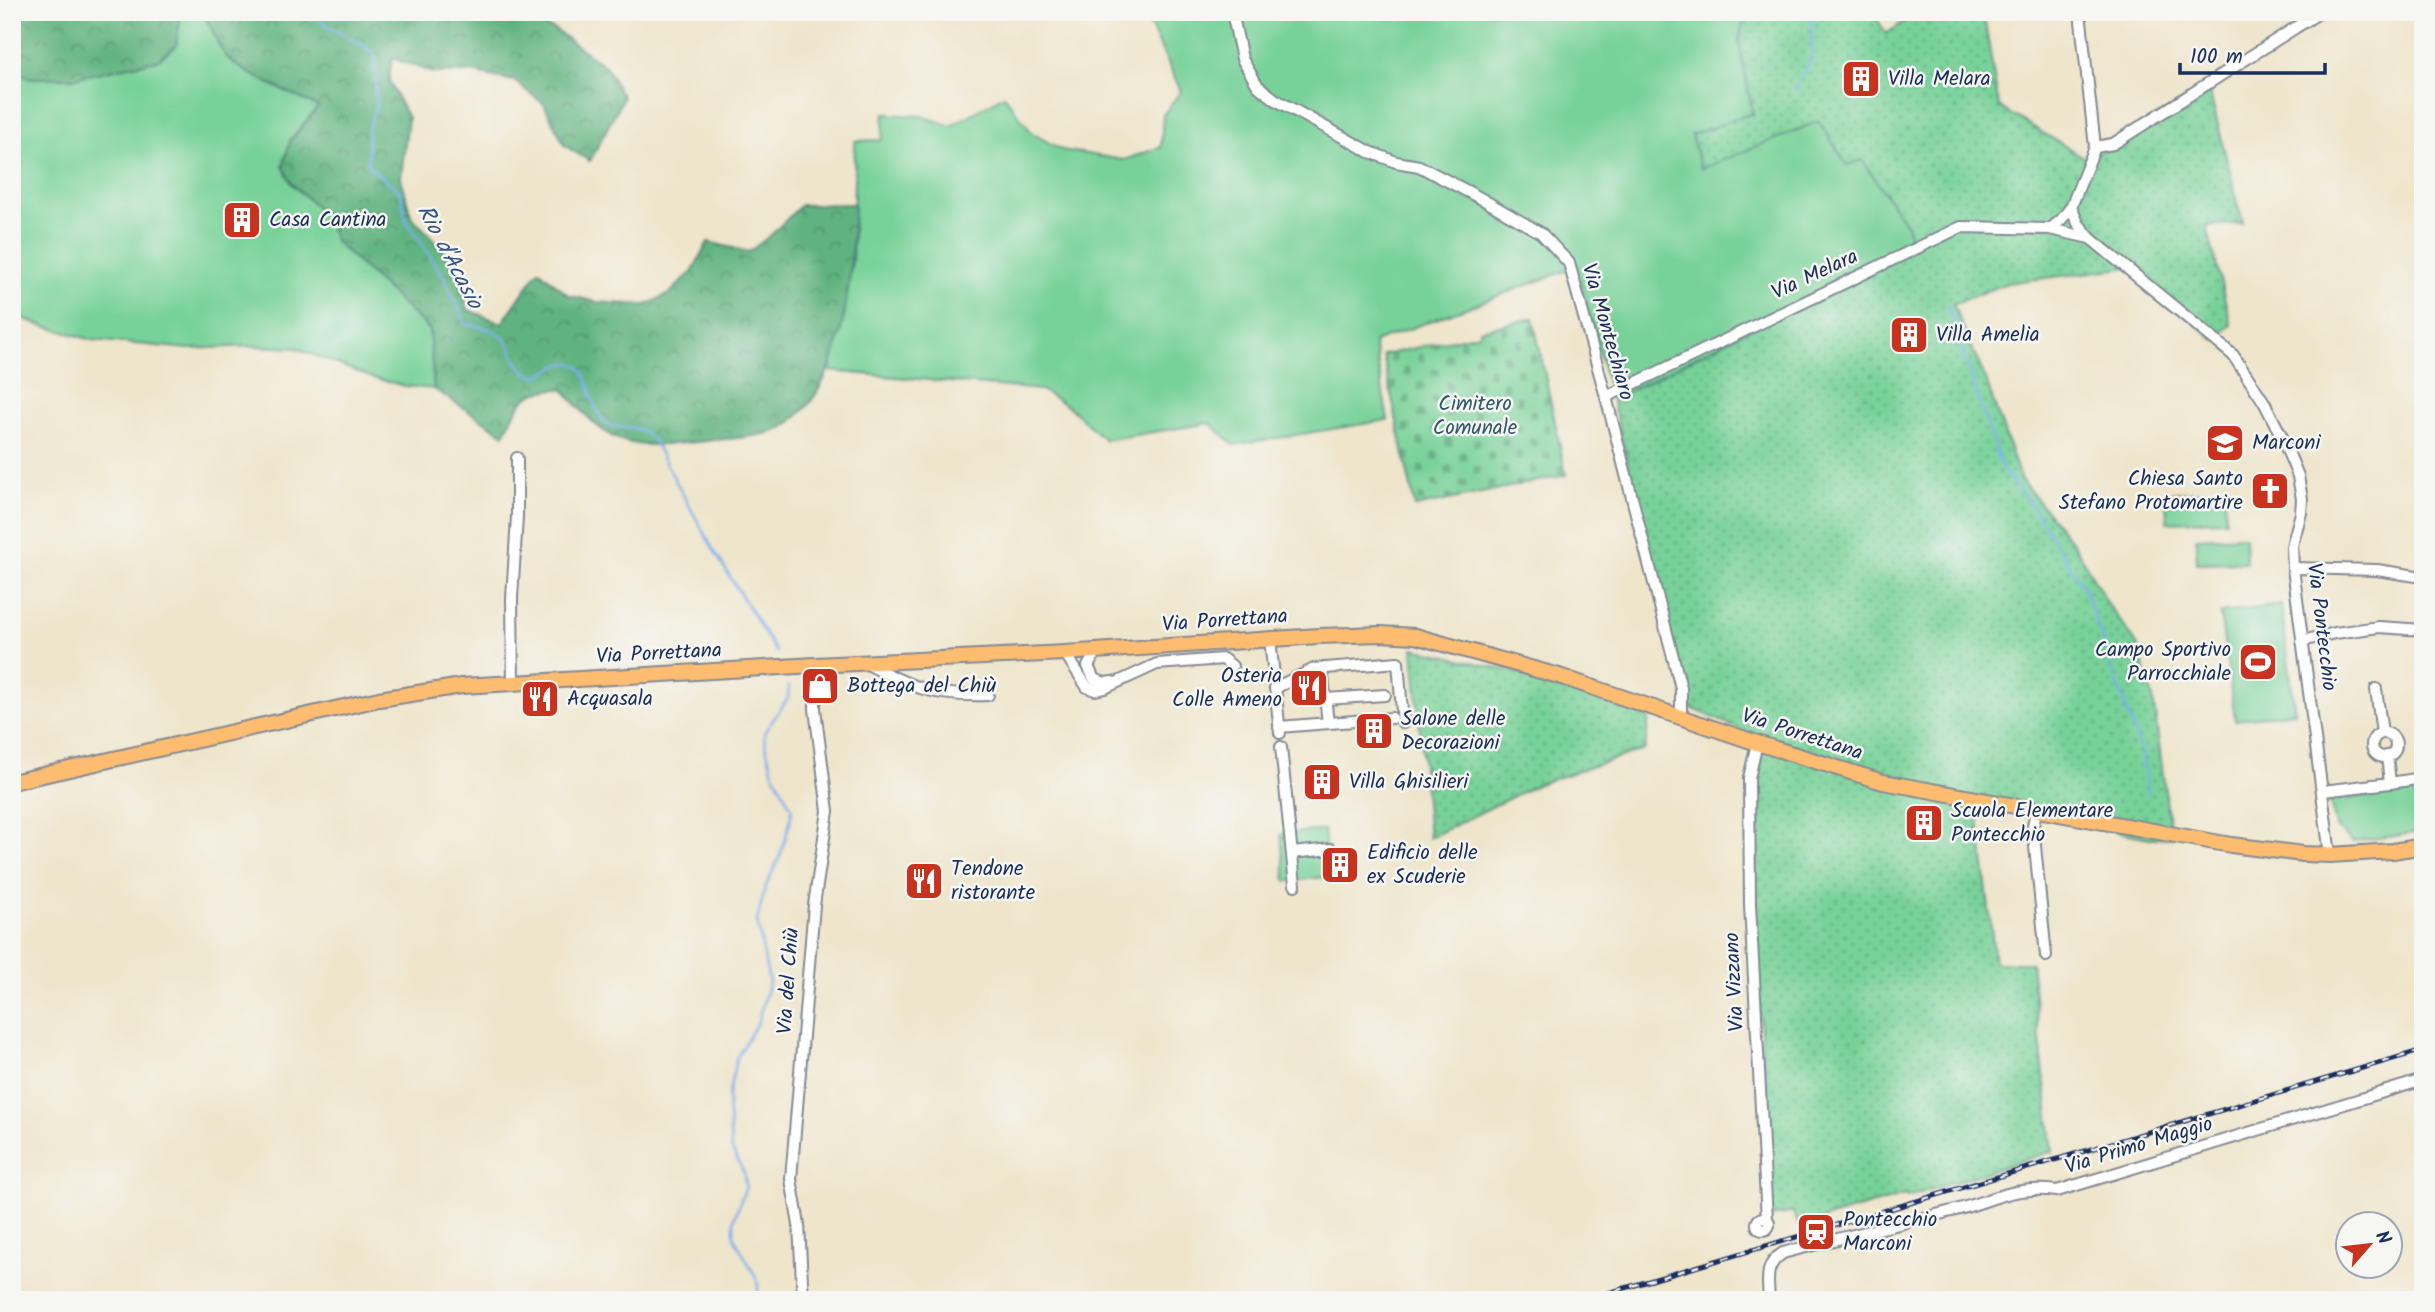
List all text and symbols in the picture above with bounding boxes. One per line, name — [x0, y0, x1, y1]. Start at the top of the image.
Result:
scale bar — [2180, 32, 2325, 76]
text: 100 m — [2190, 41, 2243, 74]
building icon: Villa Melara — [1840, 58, 1882, 100]
place label: Villa Melara — [1888, 63, 1991, 96]
water label: Rio d'Acasio — [406, 198, 492, 317]
building icon: Casa Cantina — [221, 199, 263, 241]
place label: Casa Cantina — [269, 204, 386, 237]
street label: Via Melara — [1766, 241, 1864, 309]
street label: Via Montechiaro — [1572, 260, 1642, 404]
building icon: Villa Amelia — [1888, 314, 1930, 356]
place label: Villa Amelia — [1936, 319, 2040, 352]
park label: Cimitero Comunale — [1433, 388, 1518, 445]
school or university icon: Marconi — [2204, 422, 2246, 464]
place label: Marconi — [2252, 427, 2321, 460]
place label: Chiesa Santo Stefano Protomartire — [2059, 463, 2244, 520]
church icon: Chiesa Santo Stefano Protomartire — [2249, 470, 2291, 512]
street label: Via Pontecchio — [2297, 561, 2345, 693]
street label: Via Porrettana — [1161, 600, 1289, 642]
street label: Via Porrettana — [595, 634, 723, 674]
place label: Campo Sportivo Parrocchiale — [2095, 634, 2232, 691]
sports icon: Campo Sportivo Parrocchiale — [2237, 641, 2279, 683]
place label: Osteria Colle Ameno — [1172, 660, 1282, 717]
shop icon: Bottega del Chiù — [799, 665, 841, 707]
restaurant icon: Osteria Colle Ameno — [1288, 667, 1330, 709]
place label: Bottega del Chiù — [847, 670, 996, 703]
restaurant icon: Acquasala — [519, 678, 561, 720]
place label: Acquasala — [567, 683, 653, 716]
street label: Via Porrettana — [1737, 700, 1867, 770]
place label: Salone delle Decorazioni — [1401, 703, 1506, 760]
building icon: Salone delle Decorazioni — [1353, 710, 1395, 752]
building icon: Villa Ghisilieri — [1301, 761, 1343, 803]
place label: Villa Ghisilieri — [1349, 766, 1469, 799]
place label: Scuola Elementare Pontecchio — [1951, 795, 2114, 852]
building icon: Scuola Elementare Pontecchio — [1903, 802, 1945, 844]
place label: Edificio delle ex Scuderie — [1367, 837, 1478, 894]
building icon: Edificio delle ex Scuderie — [1319, 844, 1361, 886]
place label: Tendone ristorante — [951, 853, 1036, 910]
restaurant icon: Tendone ristorante — [903, 860, 945, 902]
street label: Via del Chiù — [769, 927, 809, 1035]
street label: Via Vizzano — [1716, 931, 1754, 1033]
street label: Via Primo Maggio — [2061, 1108, 2217, 1184]
place label: Pontecchio Marconi — [1843, 1204, 1937, 1261]
north arrow — [2334, 1210, 2404, 1280]
station icon: Pontecchio Marconi — [1795, 1211, 1837, 1253]
text: N — [2366, 1226, 2398, 1250]

